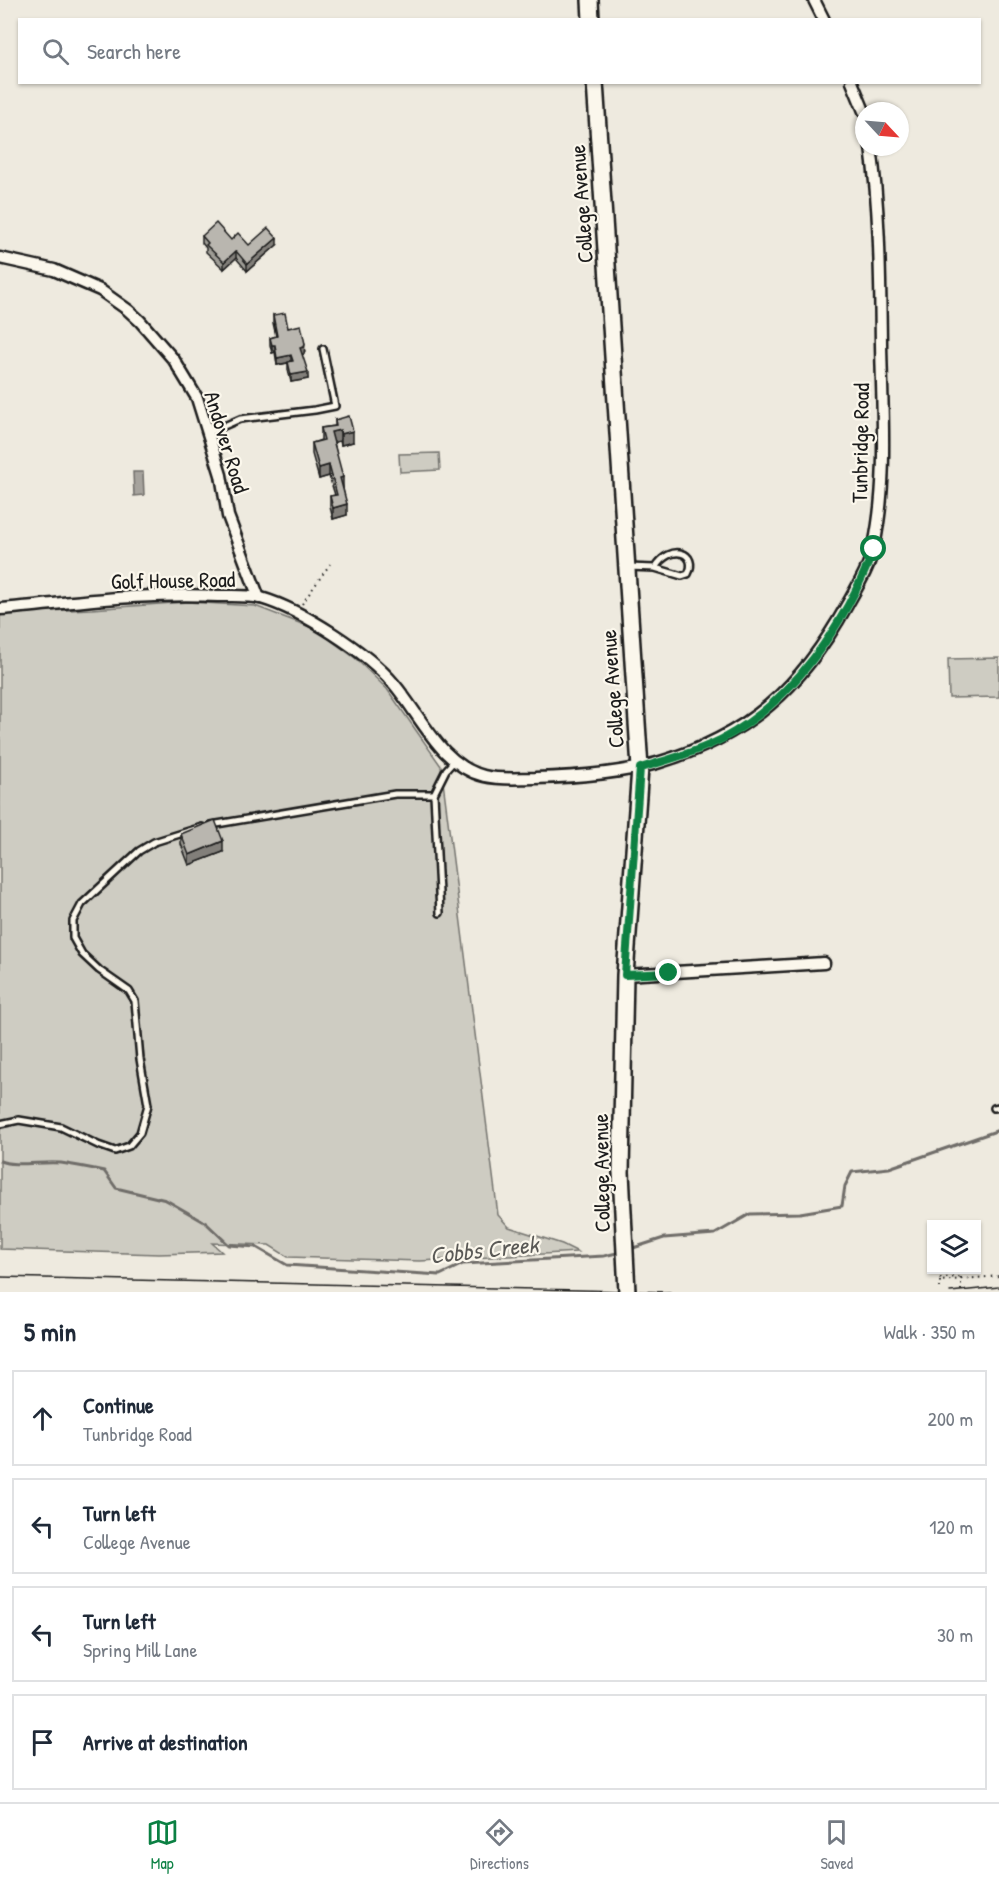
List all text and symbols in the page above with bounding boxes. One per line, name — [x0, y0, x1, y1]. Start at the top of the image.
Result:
search box — [18, 18, 981, 84]
icon: search — [39, 35, 72, 68]
text: Search here — [87, 36, 181, 66]
north arrow — [855, 102, 909, 156]
street label: College Avenue — [562, 144, 600, 264]
street label: Tunbridge Road — [844, 382, 876, 503]
street label: Andover Road — [197, 387, 257, 497]
route start — [860, 535, 886, 561]
street label: Golf House Road — [110, 564, 236, 596]
street label: College Avenue — [593, 629, 631, 749]
route end — [655, 959, 681, 985]
street label: College Avenue — [585, 1113, 617, 1233]
map controls — [927, 1220, 981, 1274]
button: layers — [927, 1220, 981, 1274]
water label: Cobbs Creek — [428, 1227, 542, 1271]
text: 5 min — [24, 1314, 76, 1349]
text: Walk · 350 m — [883, 1318, 975, 1345]
text: Continue — [83, 1390, 154, 1420]
icon: ahead — [26, 1402, 59, 1435]
text: 200 m — [928, 1405, 973, 1432]
text: Tunbridge Road — [83, 1420, 192, 1447]
text: Turn left — [83, 1498, 156, 1528]
icon: left — [26, 1510, 59, 1543]
text: 120 m — [929, 1513, 973, 1540]
text: College Avenue — [83, 1528, 191, 1555]
text: Turn left — [83, 1606, 156, 1636]
icon: left — [26, 1618, 59, 1651]
text: 30 m — [937, 1621, 973, 1648]
text: Spring Mill Lane — [83, 1636, 197, 1663]
icon: arrive — [26, 1726, 59, 1759]
text: Arrive at destination — [83, 1727, 248, 1757]
tab: Map — [146, 1816, 179, 1874]
tab: Directions — [470, 1816, 529, 1874]
tab: Saved — [820, 1816, 853, 1874]

